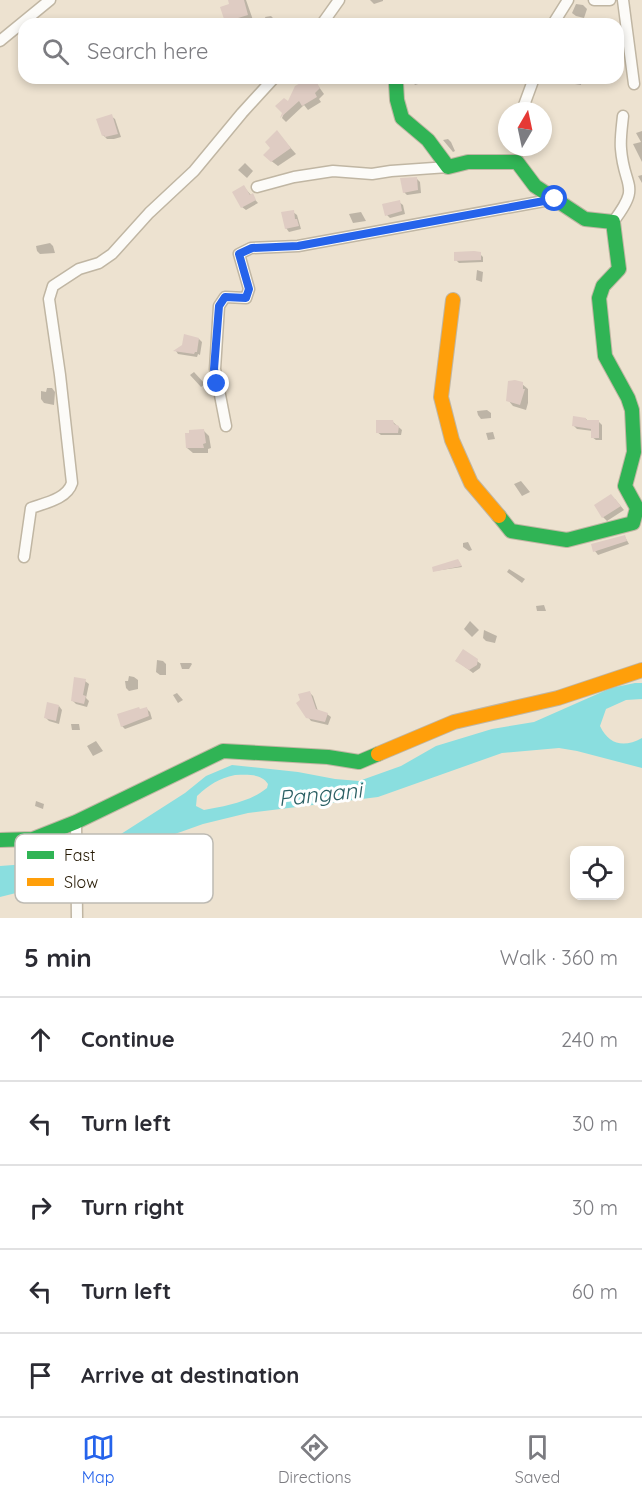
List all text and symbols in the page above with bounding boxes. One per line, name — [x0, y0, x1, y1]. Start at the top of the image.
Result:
search box — [18, 18, 624, 84]
icon: search — [39, 35, 72, 68]
text: Search here — [87, 37, 208, 65]
north arrow — [498, 102, 552, 156]
route start — [541, 185, 567, 211]
route end — [203, 370, 229, 396]
water label: Pangani — [277, 775, 365, 812]
legend — [15, 834, 213, 903]
text: Fast — [64, 845, 95, 865]
map controls — [570, 846, 624, 900]
button: locate — [570, 846, 624, 900]
text: Slow — [64, 872, 98, 892]
text: 5 min — [24, 941, 92, 974]
text: Walk · 360 m — [500, 945, 618, 970]
icon: ahead — [24, 1023, 57, 1056]
text: Continue — [81, 1025, 175, 1053]
text: 240 m — [561, 1027, 618, 1052]
icon: left — [24, 1107, 57, 1140]
text: Turn left — [81, 1109, 171, 1137]
text: 30 m — [572, 1111, 618, 1136]
icon: right — [24, 1191, 57, 1224]
text: Turn right — [81, 1193, 185, 1221]
text: 30 m — [572, 1195, 618, 1220]
icon: left — [24, 1275, 57, 1308]
text: Turn left — [81, 1277, 171, 1305]
text: 60 m — [572, 1279, 618, 1304]
icon: arrive — [24, 1359, 57, 1392]
text: Arrive at destination — [81, 1361, 299, 1389]
tab: Map — [82, 1431, 115, 1487]
tab: Directions — [278, 1431, 351, 1487]
tab: Saved — [515, 1431, 560, 1487]

